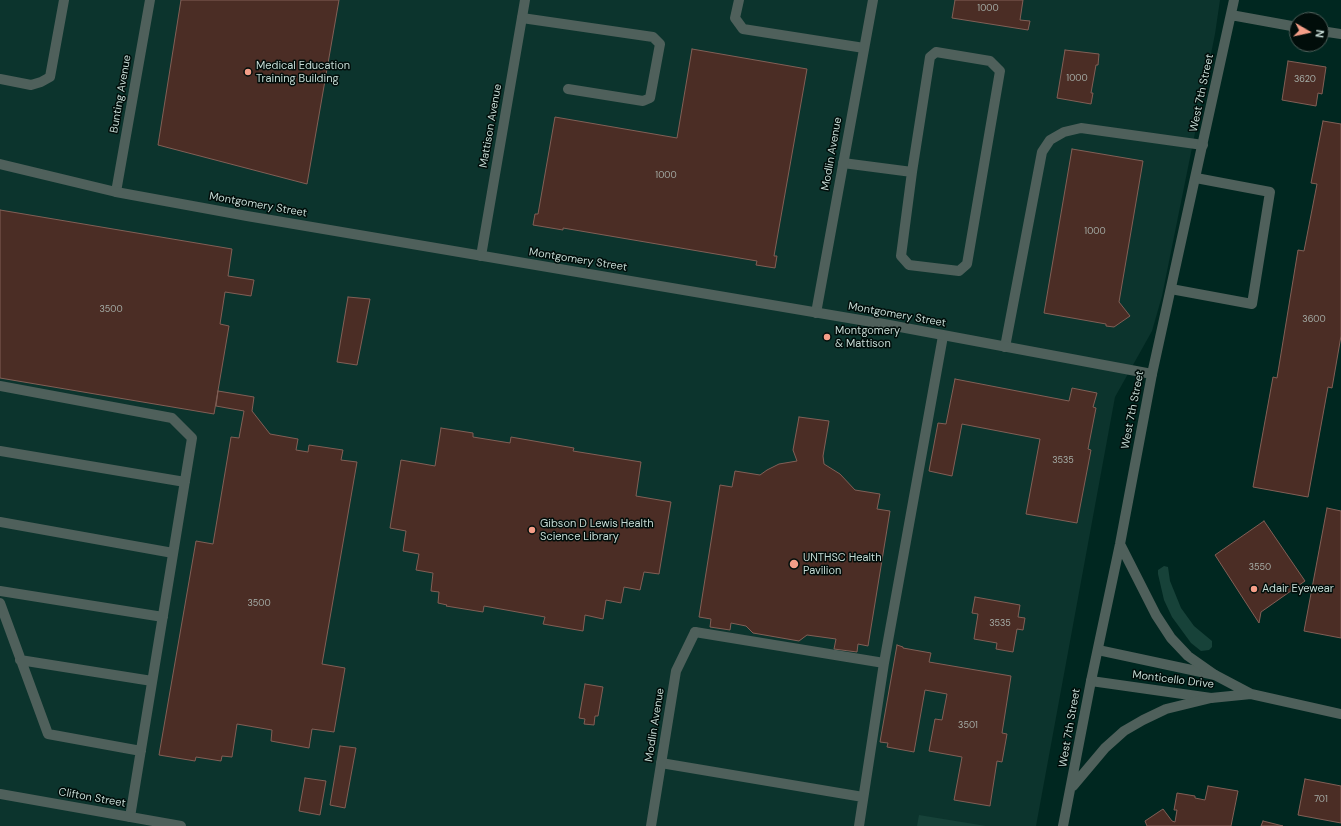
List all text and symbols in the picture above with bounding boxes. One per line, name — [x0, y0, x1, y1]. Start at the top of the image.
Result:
house number: 1000 — [977, 4, 999, 14]
north arrow — [1289, 12, 1329, 52]
text: N — [1312, 29, 1327, 39]
street label: West 7th Street — [1187, 53, 1217, 133]
street label: Bunting Avenue — [108, 54, 134, 134]
place label: Medical Education Training Building — [256, 59, 350, 85]
marker: Medical Education Training Building — [243, 67, 253, 77]
house number: 1000 — [1066, 74, 1088, 84]
house number: 3620 — [1294, 75, 1316, 85]
street label: Mattison Avenue — [477, 83, 505, 169]
street label: Modlin Avenue — [819, 116, 845, 192]
house number: 1000 — [655, 171, 677, 181]
street label: Montgomery Street — [208, 190, 308, 220]
house number: 1000 — [1084, 227, 1106, 237]
street label: Montgomery Street — [528, 246, 628, 274]
street label: Montgomery Street — [847, 300, 947, 330]
house number: 3500 — [99, 305, 123, 315]
house number: 3600 — [1302, 315, 1326, 325]
place label: Montgomery & Mattison — [835, 324, 900, 350]
marker: Montgomery & Mattison — [822, 332, 832, 342]
street label: West 7th Street — [1119, 370, 1147, 450]
house number: 3535 — [1052, 456, 1074, 466]
place label: Gibson D Lewis Health Science Library — [540, 517, 654, 543]
marker: Gibson D Lewis Health Science Library — [527, 525, 537, 535]
place label: UNTHSC Health Pavilion — [803, 551, 881, 577]
marker: UNTHSC Health Pavilion — [788, 558, 800, 570]
house number: 3550 — [1249, 563, 1271, 573]
place label: Adair Eyewear — [1262, 582, 1334, 596]
marker: Adair Eyewear — [1249, 584, 1259, 594]
house number: 3500 — [247, 599, 271, 609]
house number: 3535 — [989, 619, 1011, 629]
street label: Monticello Drive — [1132, 668, 1214, 692]
street label: Modlin Avenue — [643, 687, 667, 763]
street label: West 7th Street — [1057, 688, 1083, 768]
house number: 3501 — [958, 721, 978, 731]
street label: Clifton Street — [57, 786, 127, 810]
house number: 701 — [1314, 795, 1328, 805]

